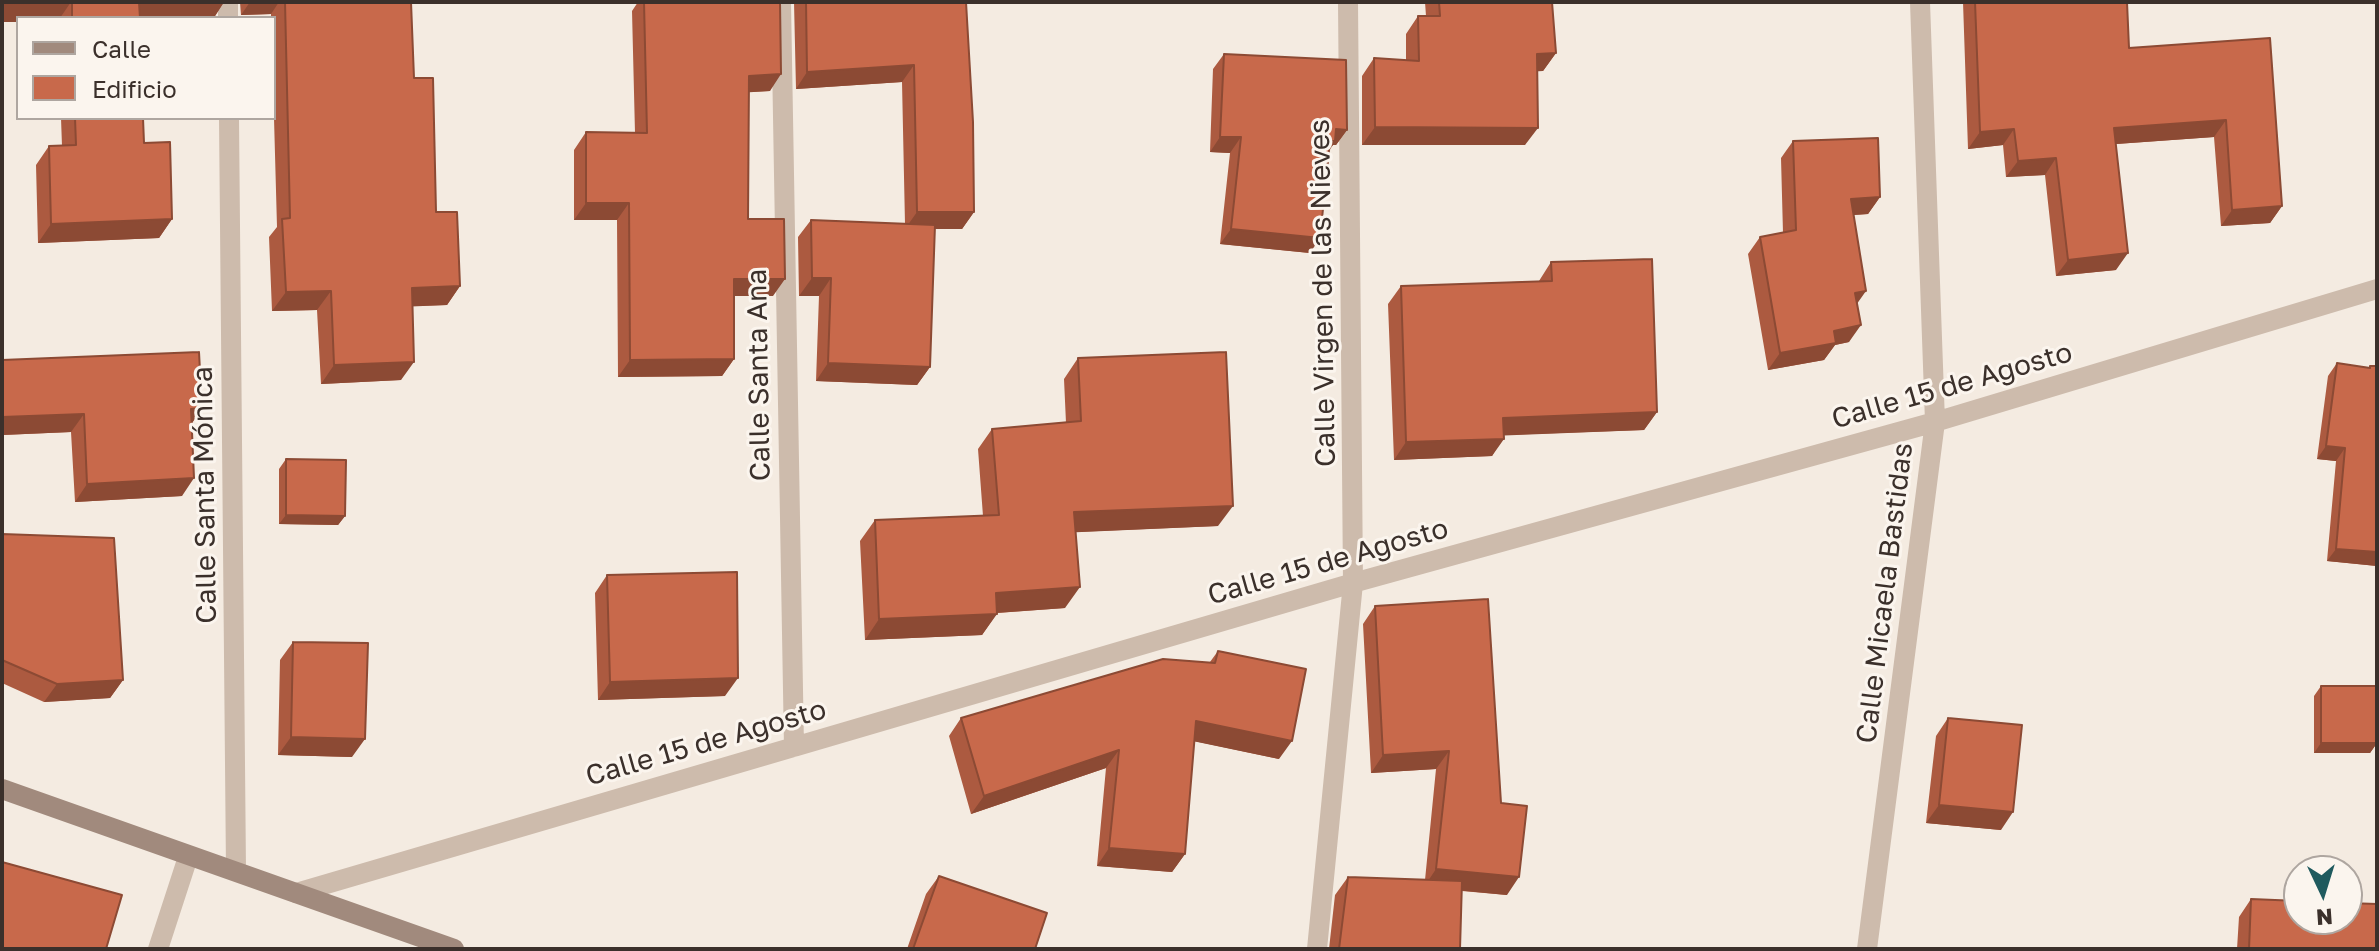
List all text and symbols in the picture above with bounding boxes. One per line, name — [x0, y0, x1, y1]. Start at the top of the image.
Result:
legend — [16, 16, 276, 120]
text: Calle — [92, 34, 151, 63]
text: Edificio — [92, 74, 177, 103]
street label: Calle Virgen de las Nieves — [1303, 119, 1343, 467]
street label: Calle Santa Ana — [740, 269, 778, 481]
street label: Calle 15 de Agosto — [1828, 336, 2076, 436]
street label: Calle Santa Mónica — [186, 366, 224, 624]
street label: Calle Micaela Bastidas — [1850, 441, 1920, 745]
street label: Calle 15 de Agosto — [1204, 512, 1452, 612]
street label: Calle 15 de Agosto — [582, 693, 830, 793]
north arrow — [2283, 855, 2363, 935]
text: N — [2315, 903, 2334, 931]

